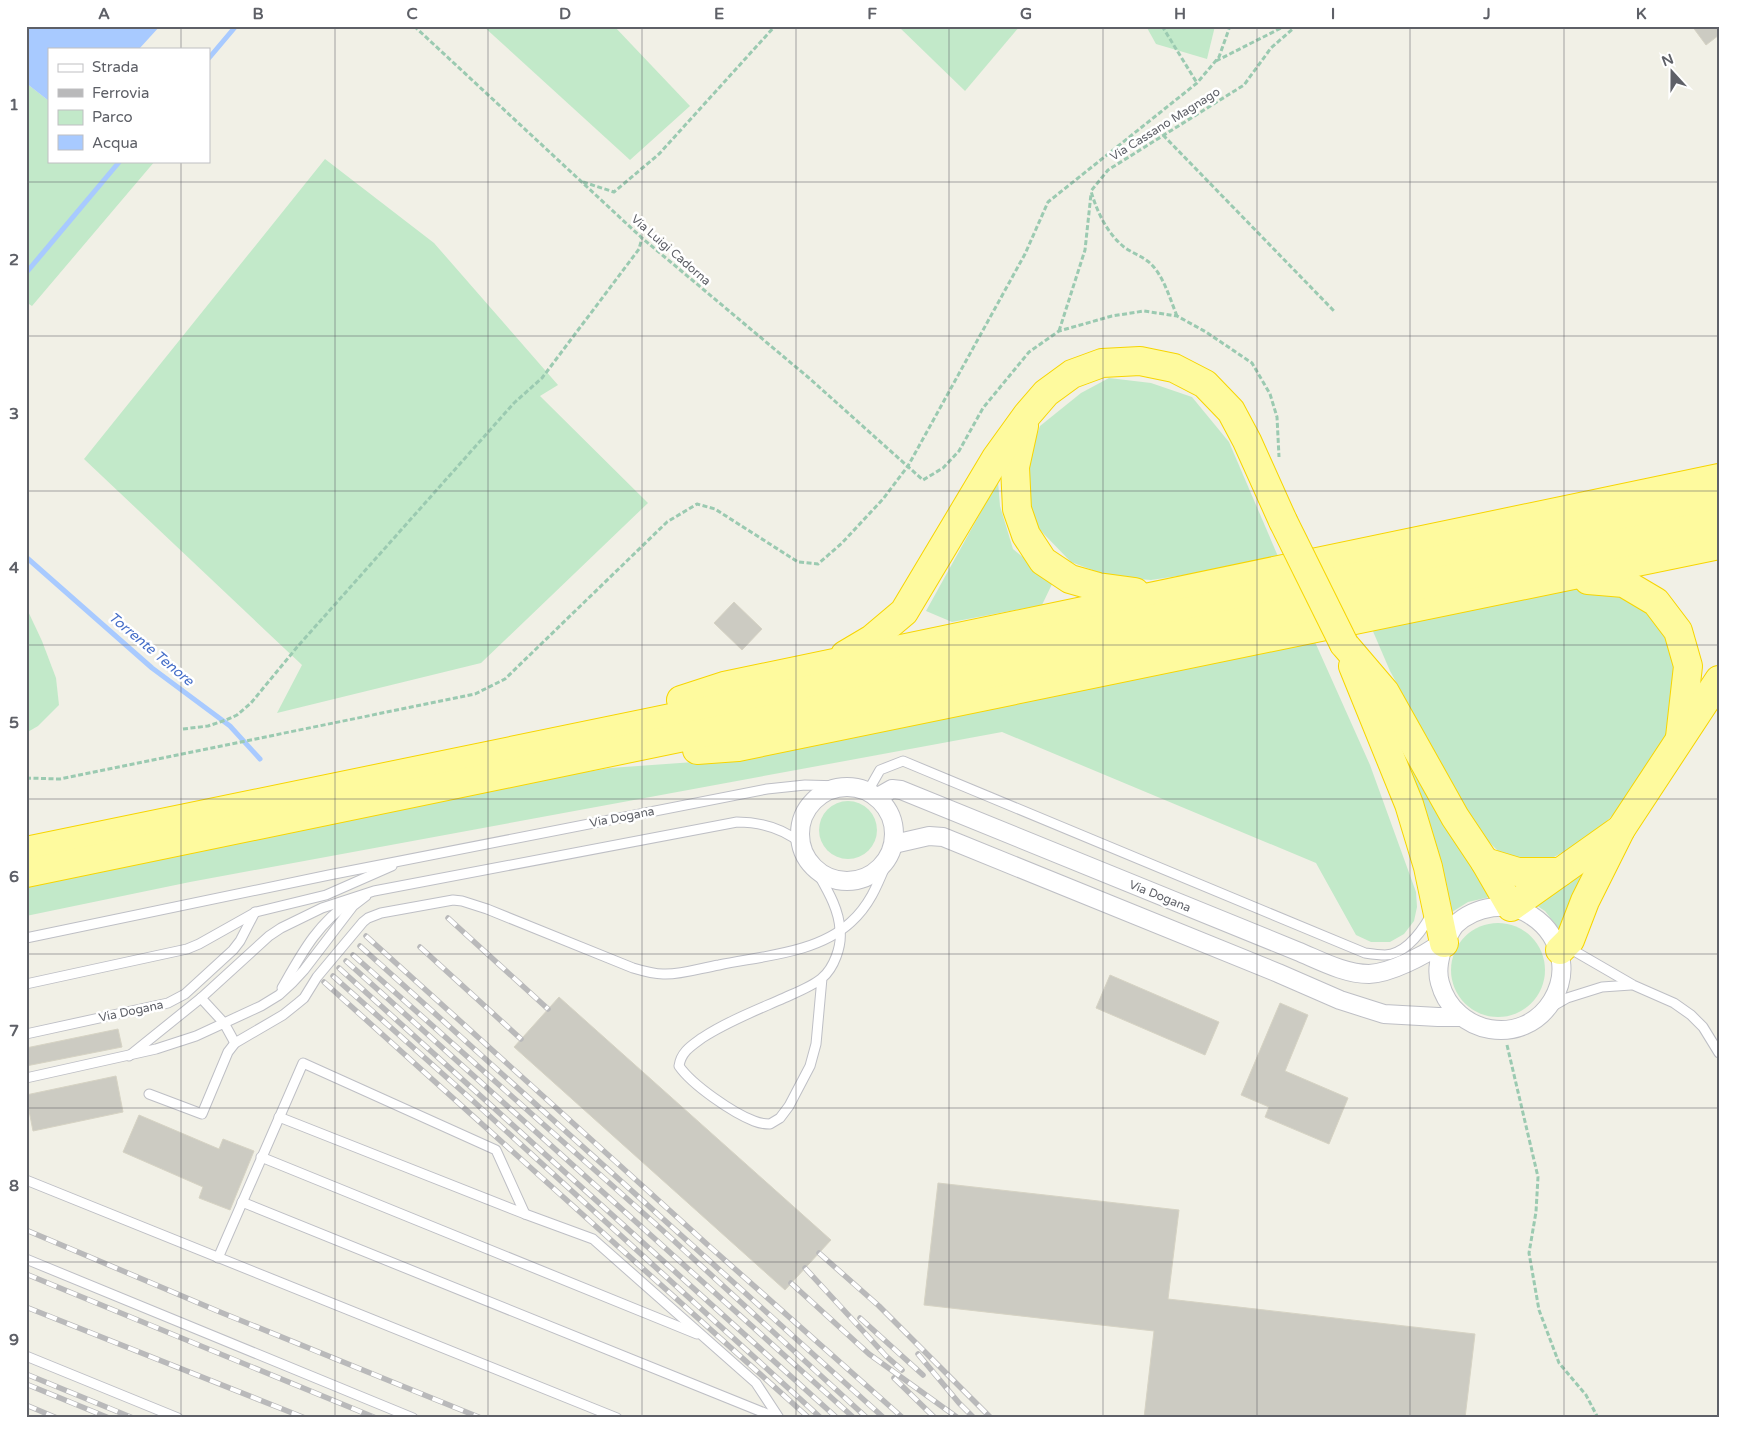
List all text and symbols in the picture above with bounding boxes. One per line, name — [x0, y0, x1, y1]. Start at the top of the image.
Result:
text: A — [98, 4, 110, 24]
text: B — [252, 4, 264, 24]
text: C — [406, 4, 418, 24]
text: D — [559, 4, 571, 24]
text: E — [714, 4, 724, 24]
text: F — [867, 4, 877, 24]
text: G — [1020, 4, 1032, 24]
text: H — [1174, 4, 1186, 24]
text: I — [1331, 4, 1335, 24]
text: J — [1482, 4, 1491, 24]
text: K — [1636, 4, 1647, 24]
legend — [48, 48, 210, 162]
north arrow — [1648, 48, 1698, 98]
text: N — [1659, 50, 1676, 70]
text: Strada — [92, 58, 139, 76]
text: Ferrovia — [92, 84, 149, 102]
street label: Via Cassano Magnago — [1107, 84, 1223, 164]
text: 1 — [9, 95, 19, 115]
text: Parco — [92, 108, 133, 126]
text: Acqua — [92, 134, 138, 152]
street label: Via Luigi Cadorna — [628, 212, 714, 288]
text: 2 — [9, 250, 19, 270]
text: 3 — [9, 404, 19, 424]
text: 4 — [9, 558, 19, 578]
water label: Torrente Tenore — [105, 609, 198, 690]
text: 5 — [9, 713, 19, 733]
street label: Via Dogana — [589, 804, 655, 830]
text: 6 — [9, 867, 19, 887]
street label: Via Dogana — [1127, 877, 1193, 915]
street label: Via Dogana — [98, 997, 164, 1025]
text: 7 — [9, 1021, 19, 1041]
text: 8 — [9, 1176, 19, 1196]
text: 9 — [9, 1330, 19, 1350]

